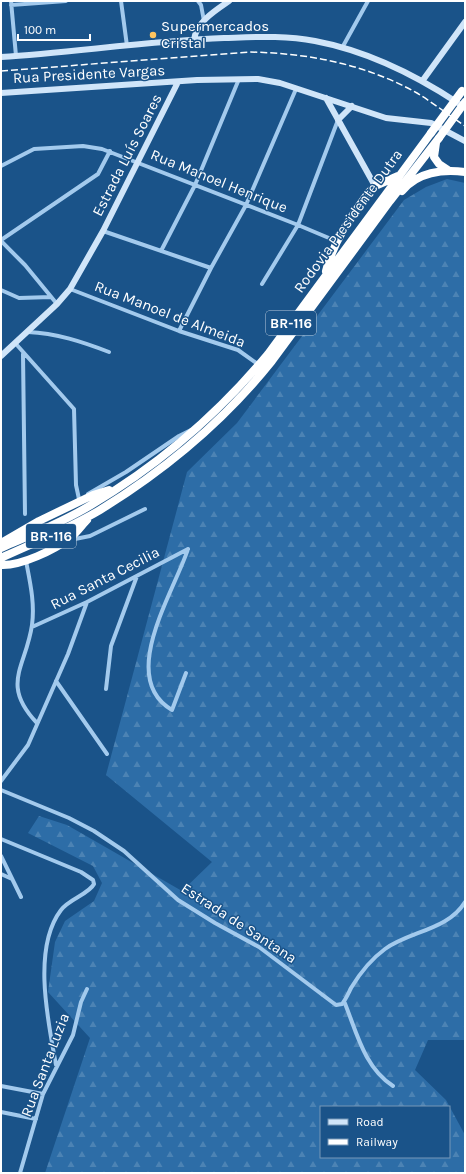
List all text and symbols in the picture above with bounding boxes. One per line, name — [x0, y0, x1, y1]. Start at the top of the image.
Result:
scale bar — [18, 16, 90, 42]
place label: Supermercados Cristal — [161, 17, 269, 52]
text: 100 m — [24, 23, 56, 37]
marker: Supermercados Cristal — [148, 30, 158, 40]
street label: Rua Presidente Vargas — [12, 61, 166, 87]
street label: Estrada Luís Soares — [88, 91, 166, 219]
street label: Rua Manoel Henrique — [148, 145, 290, 217]
street label: Rodovia Presidente Dutra — [290, 146, 406, 296]
street label: Rua Manoel de Almeida — [92, 277, 248, 351]
road number: BR-116 — [266, 311, 316, 335]
road number: BR-116 — [26, 524, 76, 548]
street label: Rua Santa Cecilia — [47, 543, 163, 613]
street label: Estrada de Santana — [178, 879, 300, 967]
street label: Rua Santa Luzia — [17, 1010, 73, 1120]
legend — [320, 1106, 450, 1158]
text: Road — [356, 1115, 384, 1129]
text: Railway — [356, 1135, 398, 1149]

